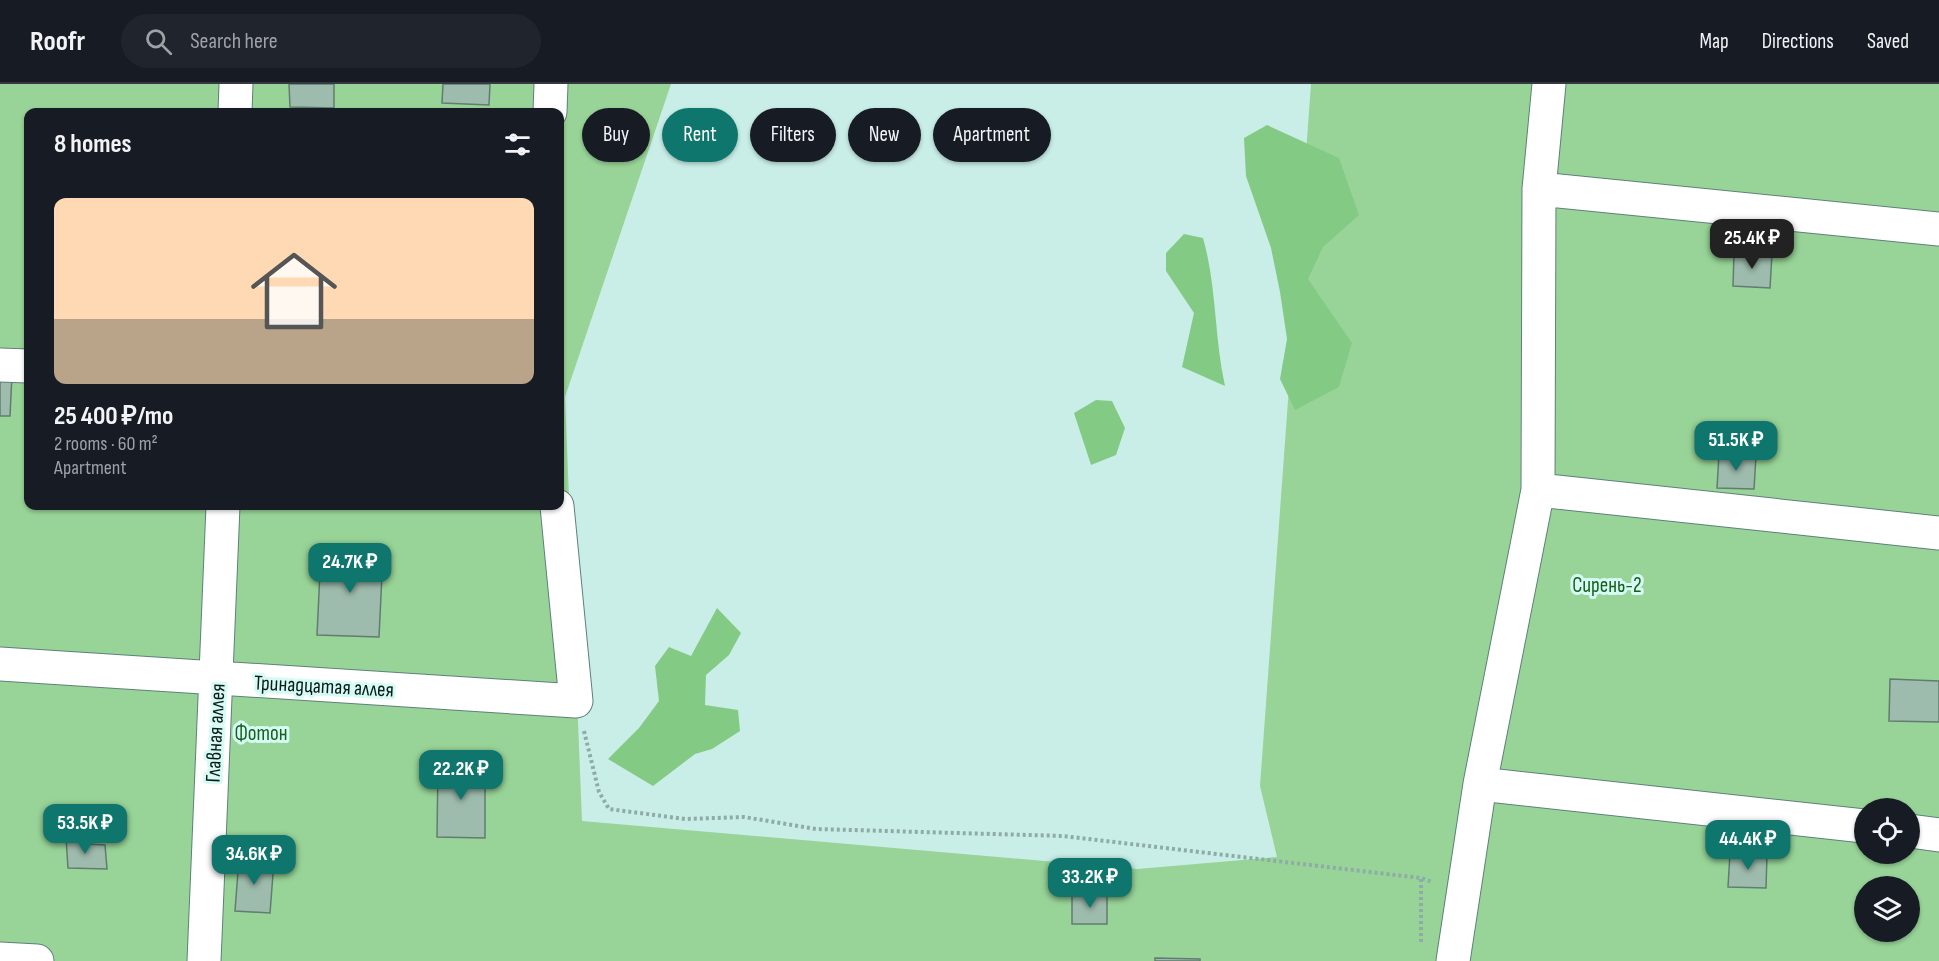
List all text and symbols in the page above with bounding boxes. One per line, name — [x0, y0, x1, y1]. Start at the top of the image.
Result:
search box — [121, 14, 541, 68]
text: Roofr — [30, 25, 85, 58]
icon: search — [142, 25, 175, 58]
text: Search here — [190, 28, 278, 55]
text: Map — [1699, 29, 1729, 54]
text: Directions — [1762, 29, 1834, 54]
text: Saved — [1867, 29, 1909, 54]
chip: Buy — [582, 108, 650, 162]
chip: Rent — [662, 108, 738, 162]
chip: Filters — [750, 108, 836, 162]
chip: New — [848, 108, 921, 162]
chip: Apartment — [933, 108, 1051, 162]
icon: filters — [501, 128, 534, 161]
text: 8 homes — [54, 129, 132, 160]
pin: 25.4K ₽ — [1697, 219, 1807, 270]
text: 25.4K ₽ — [1724, 226, 1780, 250]
icon: home — [240, 237, 348, 345]
text: 25 400 ₽/mo — [54, 401, 173, 432]
pin: 51.5K ₽ — [1681, 421, 1791, 472]
text: 51.5K ₽ — [1708, 428, 1764, 452]
text: 2 rooms · 60 m² — [54, 432, 158, 456]
text: Apartment — [54, 456, 127, 480]
pin: 24.7K ₽ — [295, 543, 405, 594]
text: 24.7K ₽ — [322, 550, 378, 574]
park label: Сирень-2 — [1572, 573, 1642, 598]
street label: Тринадцатая аллея — [253, 670, 395, 703]
street label: Главная аллея — [200, 683, 231, 783]
park label: Фотон — [234, 721, 288, 746]
pin: 22.2K ₽ — [406, 750, 516, 801]
text: 22.2K ₽ — [433, 757, 489, 781]
map controls — [1854, 798, 1920, 942]
button: locate — [1854, 798, 1920, 864]
pin: 53.5K ₽ — [30, 804, 140, 855]
text: 53.5K ₽ — [57, 811, 113, 835]
pin: 44.4K ₽ — [1693, 820, 1803, 871]
text: 44.4K ₽ — [1719, 827, 1777, 851]
pin: 34.6K ₽ — [199, 835, 309, 886]
text: 34.6K ₽ — [226, 842, 282, 866]
pin: 33.2K ₽ — [1035, 858, 1145, 909]
text: 33.2K ₽ — [1062, 865, 1118, 889]
button: layers — [1854, 876, 1920, 942]

